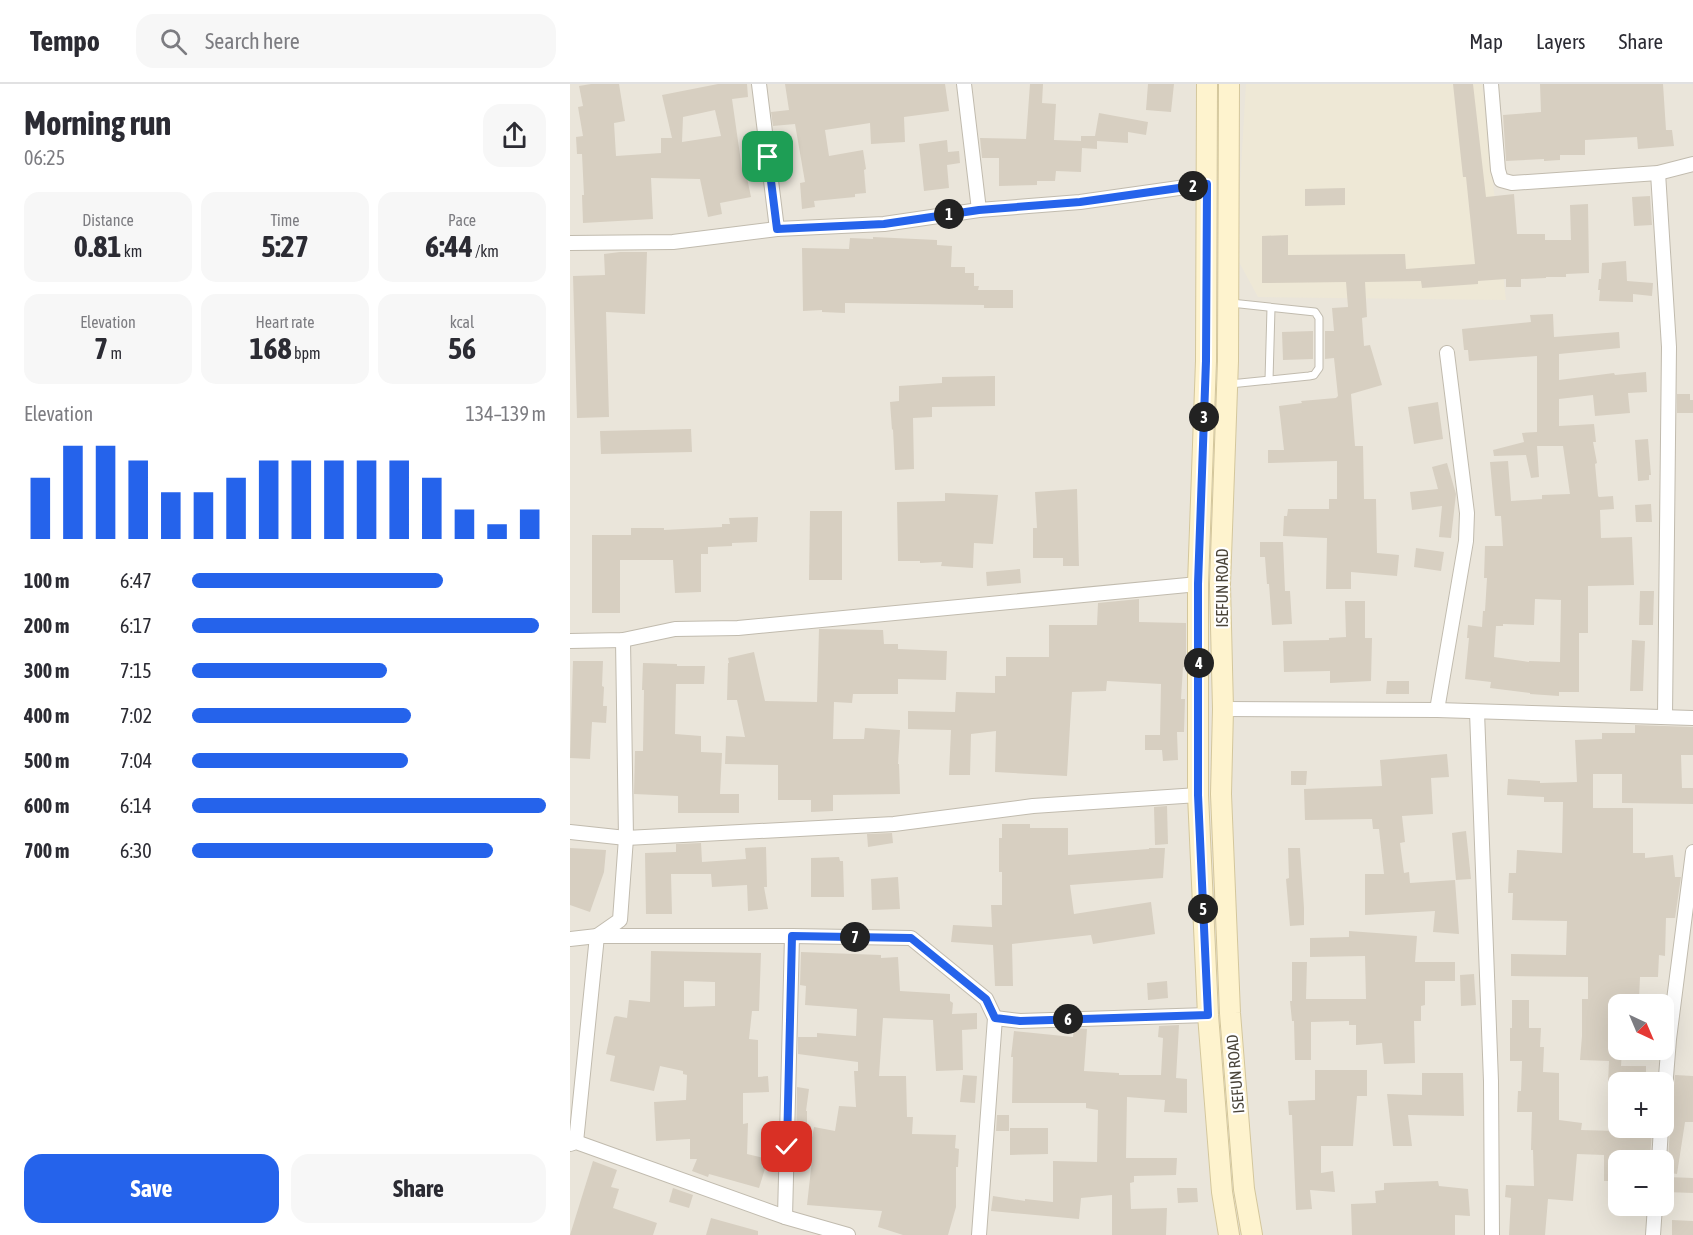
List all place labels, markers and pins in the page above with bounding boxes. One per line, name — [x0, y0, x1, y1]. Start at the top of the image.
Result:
pin — [742, 131, 793, 182]
pin: 2 — [1178, 171, 1208, 201]
pin: 1 — [934, 199, 964, 229]
pin: 3 — [1189, 402, 1219, 432]
pin: 4 — [1184, 648, 1214, 678]
pin: 5 — [1188, 894, 1218, 924]
pin: 7 — [840, 922, 870, 952]
pin: 6 — [1053, 1004, 1083, 1034]
pin — [761, 1121, 812, 1172]

